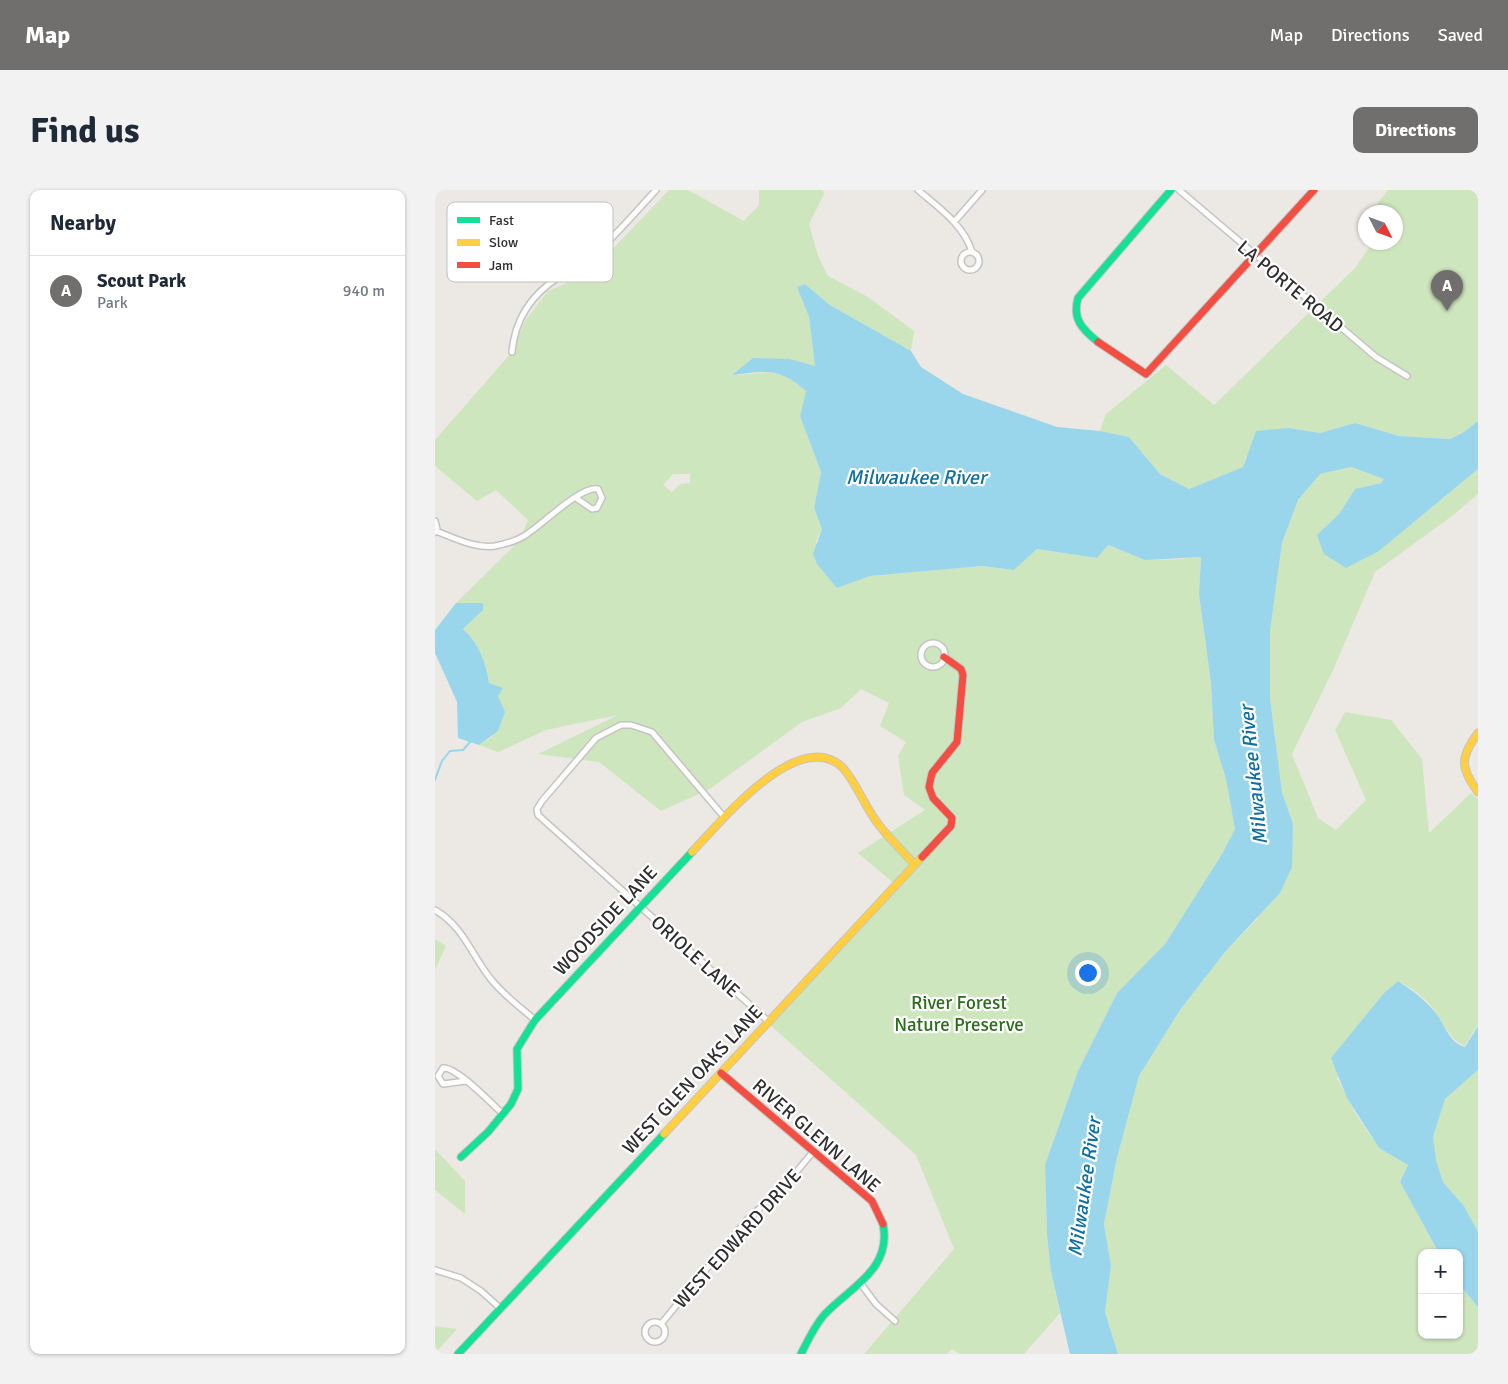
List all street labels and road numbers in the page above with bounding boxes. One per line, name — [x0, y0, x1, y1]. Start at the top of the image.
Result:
street label: LA PORTE ROAD — [1232, 235, 1348, 338]
street label: WOODSIDE LANE — [549, 861, 663, 981]
street label: ORIOLE LANE — [646, 910, 745, 1003]
street label: WEST GLEN OAKS LANE — [617, 1000, 768, 1159]
street label: RIVER GLENN LANE — [747, 1074, 885, 1198]
street label: WEST EDWARD DRIVE — [669, 1164, 807, 1313]

